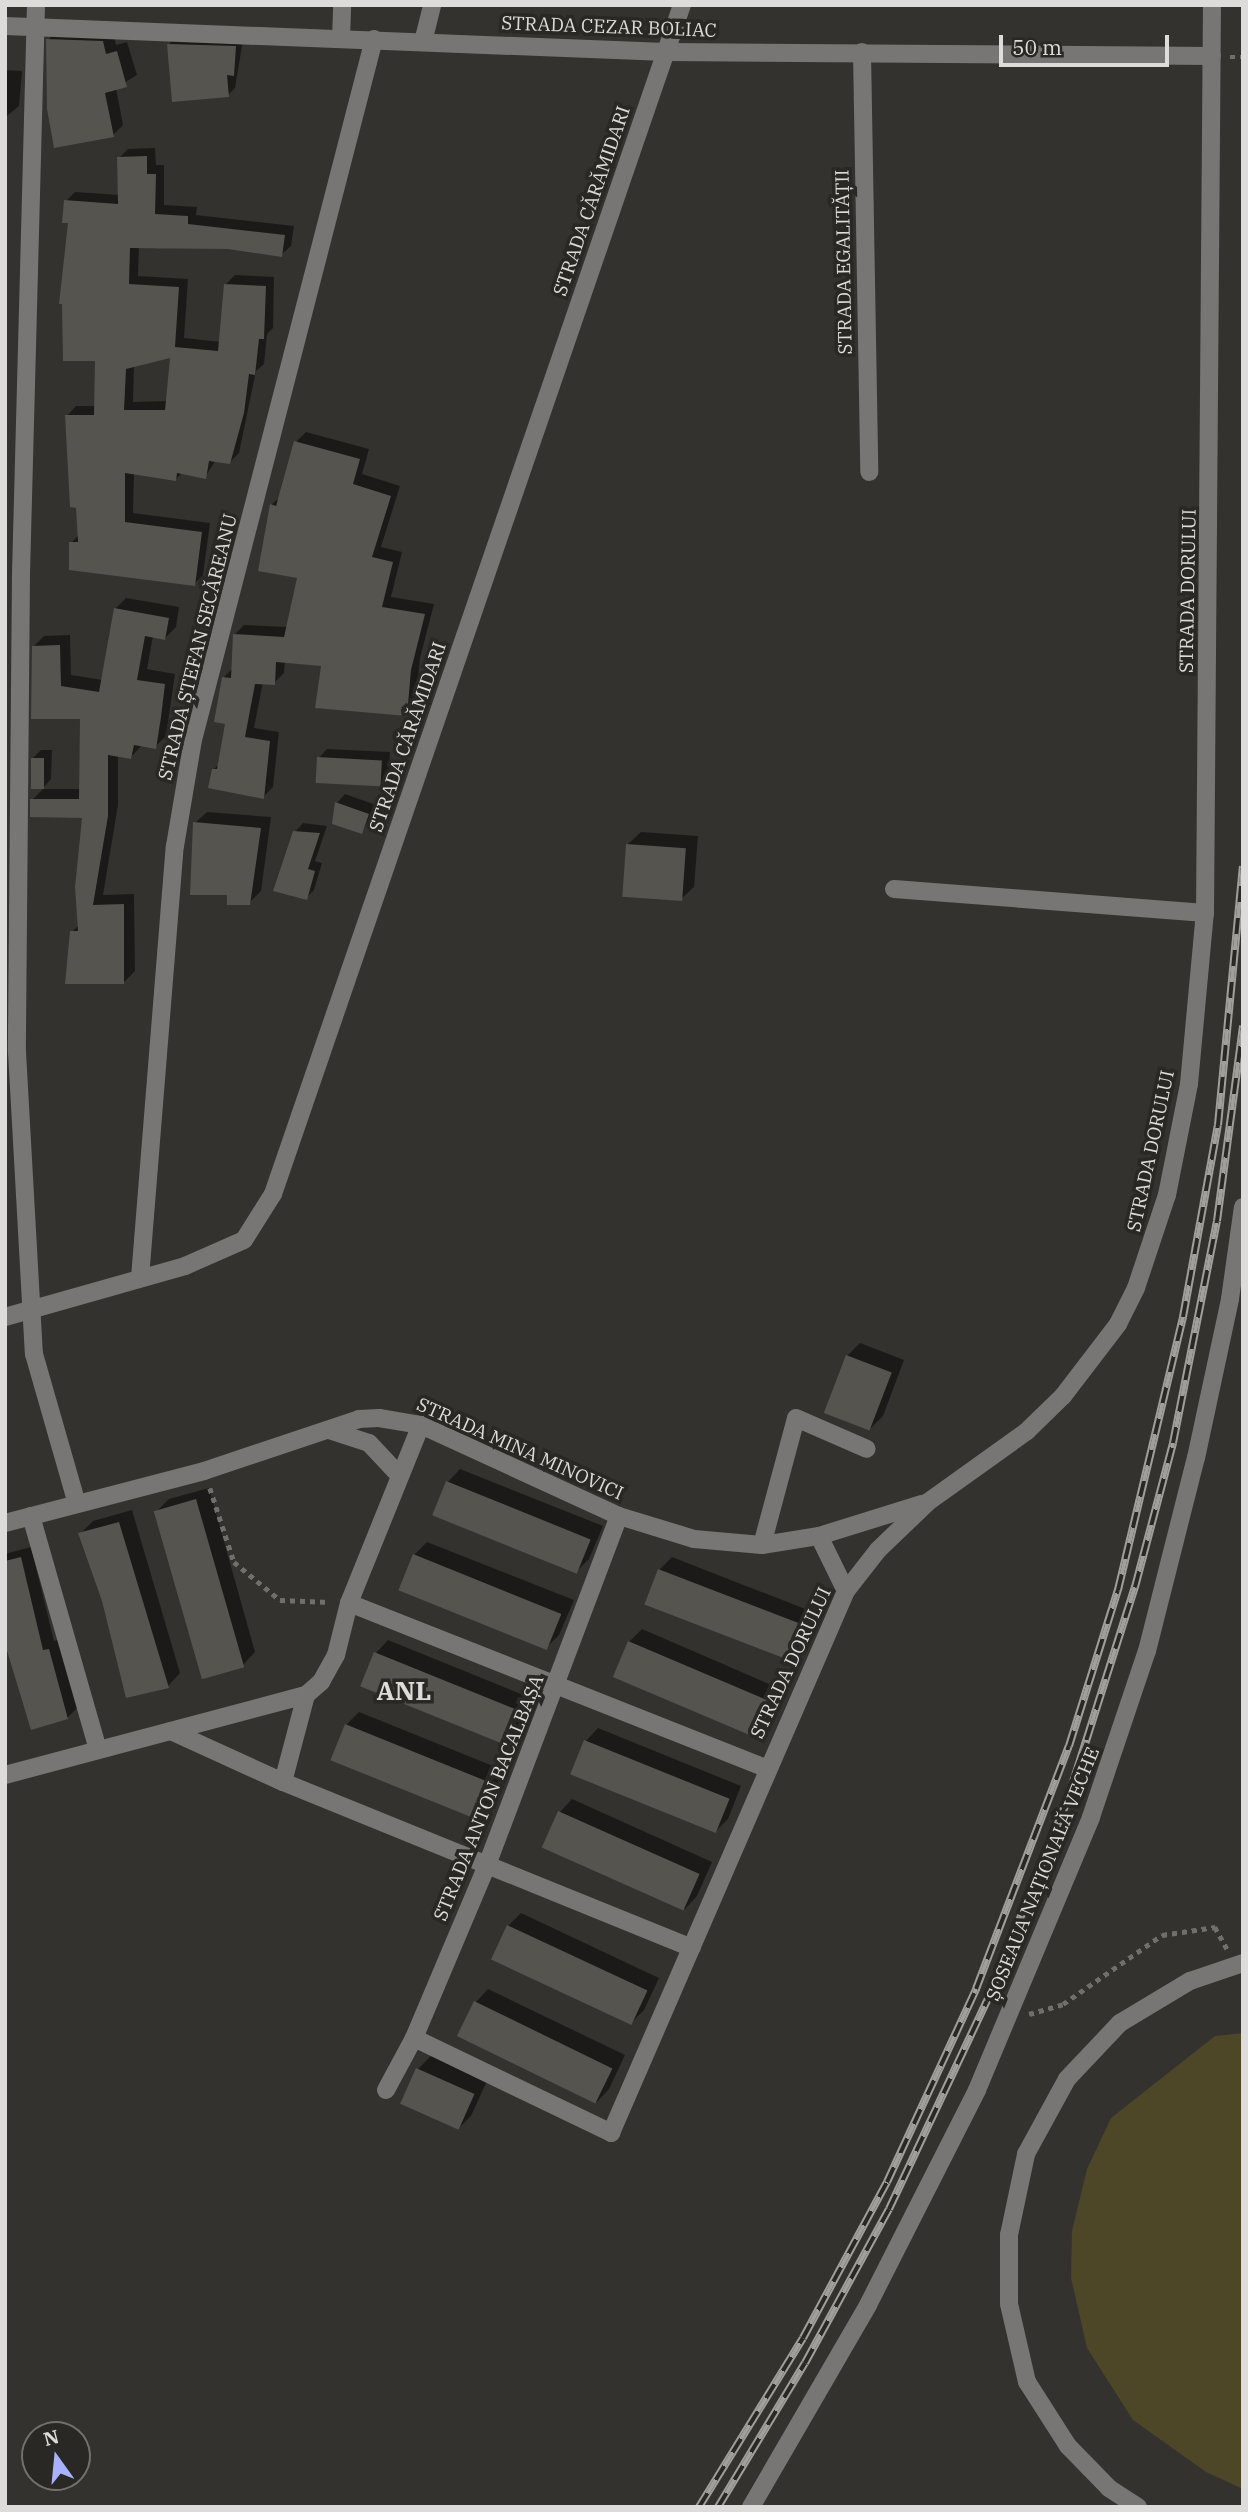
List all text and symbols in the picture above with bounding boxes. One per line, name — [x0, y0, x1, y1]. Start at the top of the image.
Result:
street label: STRADA CEZAR BOLIAC — [501, 12, 717, 42]
scale bar — [1003, 21, 1173, 65]
text: 50 m — [1012, 33, 1062, 61]
street label: STRADA CĂRĂMIDARI — [549, 103, 635, 299]
street label: STRADA EGALITĂȚII — [831, 169, 857, 355]
street label: STRADA DORULUI — [1175, 509, 1201, 673]
street label: STRADA ȘTEFAN SECĂREANU — [154, 512, 242, 782]
street label: STRADA CĂRĂMIDARI — [365, 639, 451, 835]
street label: STRADA DORULUI — [1123, 1068, 1179, 1234]
street label: STRADA MINA MINOVICI — [413, 1393, 627, 1505]
street label: STRADA DORULUI — [746, 1584, 836, 1742]
street label: STRADA ANTON BACALBAȘA — [429, 1672, 549, 1924]
district label: ANL — [377, 1675, 431, 1707]
street label: ȘOSEAUA NAȚIONALĂ VECHE — [982, 1744, 1104, 2004]
north arrow — [21, 2421, 91, 2491]
text: N — [41, 2424, 61, 2451]

